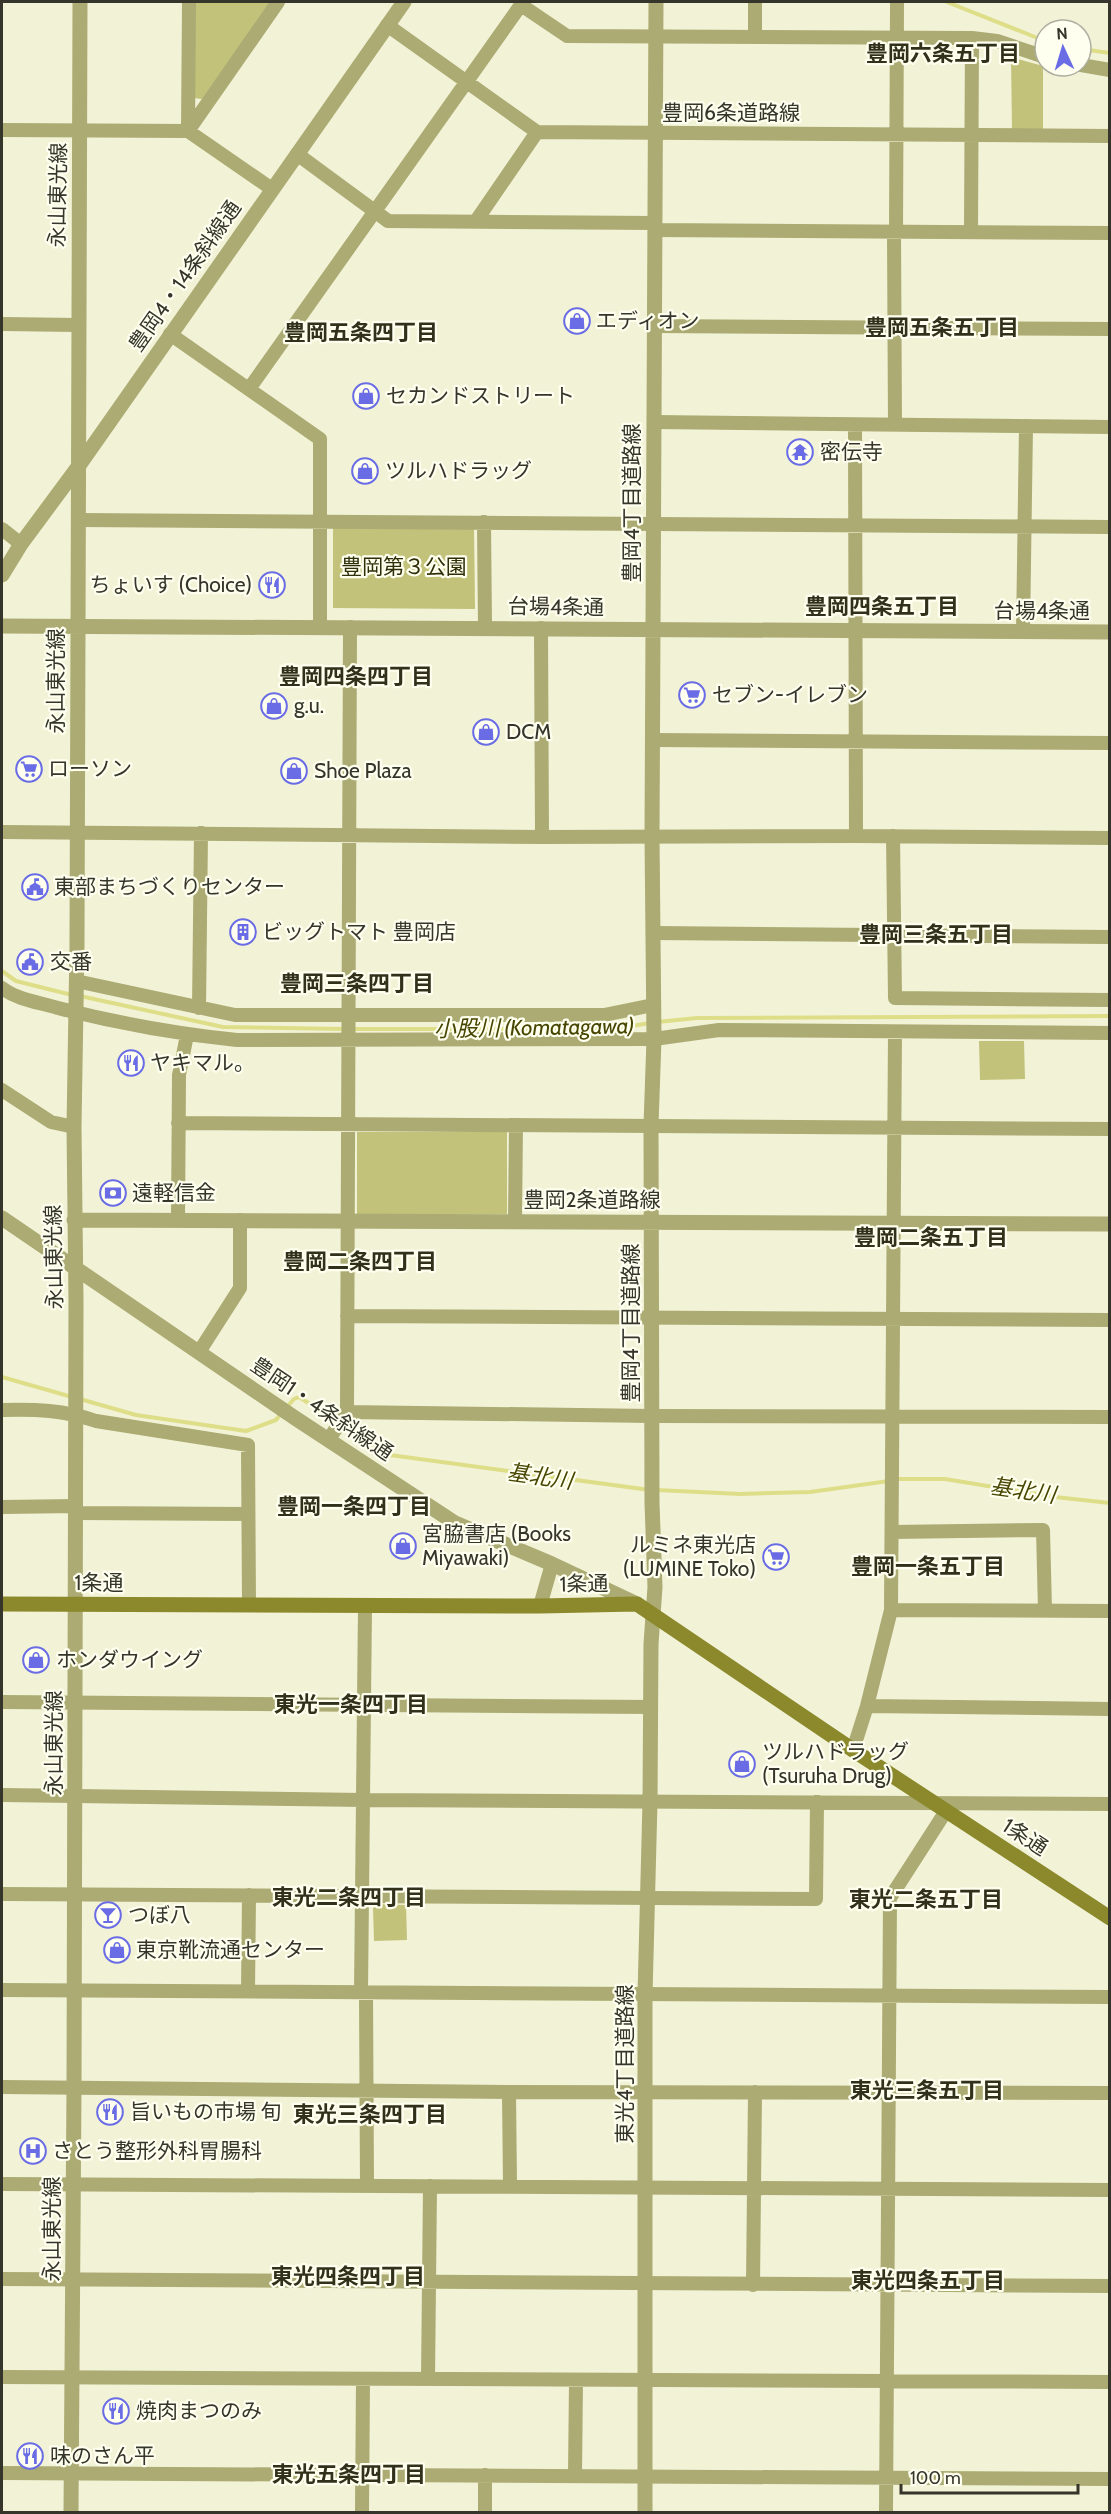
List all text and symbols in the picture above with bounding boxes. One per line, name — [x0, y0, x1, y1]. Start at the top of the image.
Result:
north arrow — [1033, 18, 1093, 78]
text: N — [1056, 24, 1068, 43]
district label: 豊岡六条五丁目 — [866, 40, 1020, 67]
street label: 豊岡6条道路線 — [662, 100, 800, 125]
street label: 永山東光線 — [44, 142, 71, 248]
street label: 豊岡4・14条斜線通 — [123, 196, 246, 356]
shop icon: エディオン — [562, 306, 592, 336]
place label: エディオン — [596, 308, 700, 333]
district label: 豊岡五条五丁目 — [865, 314, 1019, 341]
district label: 豊岡五条四丁目 — [284, 319, 438, 346]
shop icon: セカンドストリート — [351, 381, 381, 411]
place label: セカンドストリート — [386, 383, 575, 408]
street label: 豊岡4丁目道路線 — [619, 423, 644, 583]
temple icon: 密伝寺 — [785, 437, 815, 467]
place label: 密伝寺 — [820, 439, 883, 464]
shop icon: ツルハドラッグ — [350, 456, 380, 486]
place label: ツルハドラッグ — [385, 458, 532, 483]
park label: 豊岡第３公園 — [341, 554, 467, 579]
restaurant icon: ちょいす (Choice) — [257, 570, 287, 600]
place label: ちょいす (Choice) — [90, 572, 252, 597]
street label: 台場4条通 — [508, 593, 604, 620]
district label: 豊岡四条五丁目 — [805, 593, 959, 620]
street label: 台場4条通 — [994, 598, 1090, 623]
street label: 永山東光線 — [43, 629, 68, 734]
district label: 豊岡四条四丁目 — [279, 663, 433, 690]
supermarket icon: セブン-イレブン — [677, 680, 707, 710]
place label: セブン-イレブン — [712, 682, 868, 707]
shop icon: g.u. — [259, 691, 289, 721]
place label: g.u. — [294, 693, 324, 718]
shop icon: DCM — [471, 717, 501, 747]
place label: DCM — [506, 719, 551, 744]
supermarket icon: ローソン — [14, 754, 44, 784]
place label: ローソン — [48, 756, 132, 781]
shop icon: Shoe Plaza — [279, 756, 309, 786]
place label: Shoe Plaza — [314, 758, 411, 783]
public building icon: 東部まちづくりセンター — [20, 872, 50, 902]
place label: 東部まちづくりセンター — [54, 874, 285, 899]
building icon: ビッグトマト 豊岡店 — [228, 917, 258, 947]
place label: ビッグトマト 豊岡店 — [262, 919, 456, 944]
district label: 豊岡三条五丁目 — [859, 921, 1013, 948]
public building icon: 交番 — [15, 947, 45, 977]
place label: 交番 — [50, 949, 92, 974]
district label: 豊岡三条四丁目 — [280, 970, 434, 997]
water label: 小股川 (Komatagawa) — [434, 1012, 634, 1043]
restaurant icon: ヤキマル。 — [116, 1048, 146, 1078]
place label: ヤキマル。 — [150, 1050, 255, 1075]
bank icon: 遠軽信金 — [98, 1178, 128, 1208]
place label: 遠軽信金 — [132, 1180, 216, 1205]
street label: 豊岡2条道路線 — [523, 1187, 661, 1212]
street label: 永山東光線 — [40, 1204, 67, 1310]
district label: 豊岡二条五丁目 — [854, 1224, 1008, 1251]
street label: 豊岡4丁目道路線 — [618, 1243, 643, 1403]
district label: 豊岡二条四丁目 — [283, 1248, 437, 1275]
street label: 豊岡1・4条斜線通 — [246, 1352, 398, 1465]
water label: 基北川 — [505, 1459, 576, 1495]
water label: 基北川 — [988, 1473, 1059, 1509]
district label: 豊岡一条四丁目 — [277, 1493, 431, 1520]
place label: 宮脇書店 (Books Miyawaki) — [422, 1521, 571, 1570]
shop icon: 宮脇書店 (Books Miyawaki) — [388, 1531, 418, 1561]
place label: ルミネ東光店 (LUMINE Toko) — [623, 1532, 756, 1581]
supermarket icon: ルミネ東光店 (LUMINE Toko) — [761, 1542, 791, 1572]
district label: 豊岡一条五丁目 — [851, 1553, 1005, 1580]
street label: 1条通 — [75, 1570, 123, 1595]
street label: 1条通 — [559, 1571, 609, 1596]
shop icon: ホンダウイング — [21, 1645, 51, 1675]
place label: ホンダウイング — [56, 1647, 203, 1672]
street label: 永山東光線 — [41, 1691, 66, 1796]
district label: 東光一条四丁目 — [274, 1691, 428, 1718]
place label: ツルハドラッグ (Tsuruha Drug) — [762, 1739, 909, 1788]
shop icon: ツルハドラッグ (Tsuruha Drug) — [727, 1749, 757, 1779]
street label: 1条通 — [998, 1813, 1053, 1860]
district label: 東光二条四丁目 — [272, 1884, 426, 1911]
district label: 東光二条五丁目 — [849, 1886, 1003, 1913]
bar icon: つぼ八 — [93, 1900, 123, 1930]
place label: つぼ八 — [128, 1902, 191, 1927]
shop icon: 東京靴流通センター — [102, 1935, 132, 1965]
place label: 東京靴流通センター — [136, 1937, 325, 1962]
street label: 東光4丁目道路線 — [612, 1984, 637, 2144]
district label: 東光三条五丁目 — [850, 2077, 1004, 2104]
restaurant icon: 旨いもの市場 旬 — [95, 2097, 125, 2127]
place label: 旨いもの市場 旬 — [130, 2099, 282, 2124]
district label: 東光三条四丁目 — [293, 2101, 447, 2128]
hospital icon: さとう整形外科胃腸科 — [18, 2136, 48, 2166]
place label: さとう整形外科胃腸科 — [52, 2138, 262, 2163]
street label: 永山東光線 — [39, 2177, 64, 2282]
district label: 東光四条四丁目 — [271, 2263, 425, 2290]
district label: 東光四条五丁目 — [851, 2267, 1005, 2294]
restaurant icon: 焼肉まつのみ — [101, 2396, 131, 2426]
place label: 焼肉まつのみ — [136, 2398, 262, 2423]
restaurant icon: 味のさん平 — [15, 2441, 45, 2471]
place label: 味のさん平 — [50, 2443, 155, 2468]
scale bar — [901, 2457, 1078, 2495]
district label: 東光五条四丁目 — [272, 2461, 426, 2488]
text: 100 m — [910, 2467, 961, 2489]

